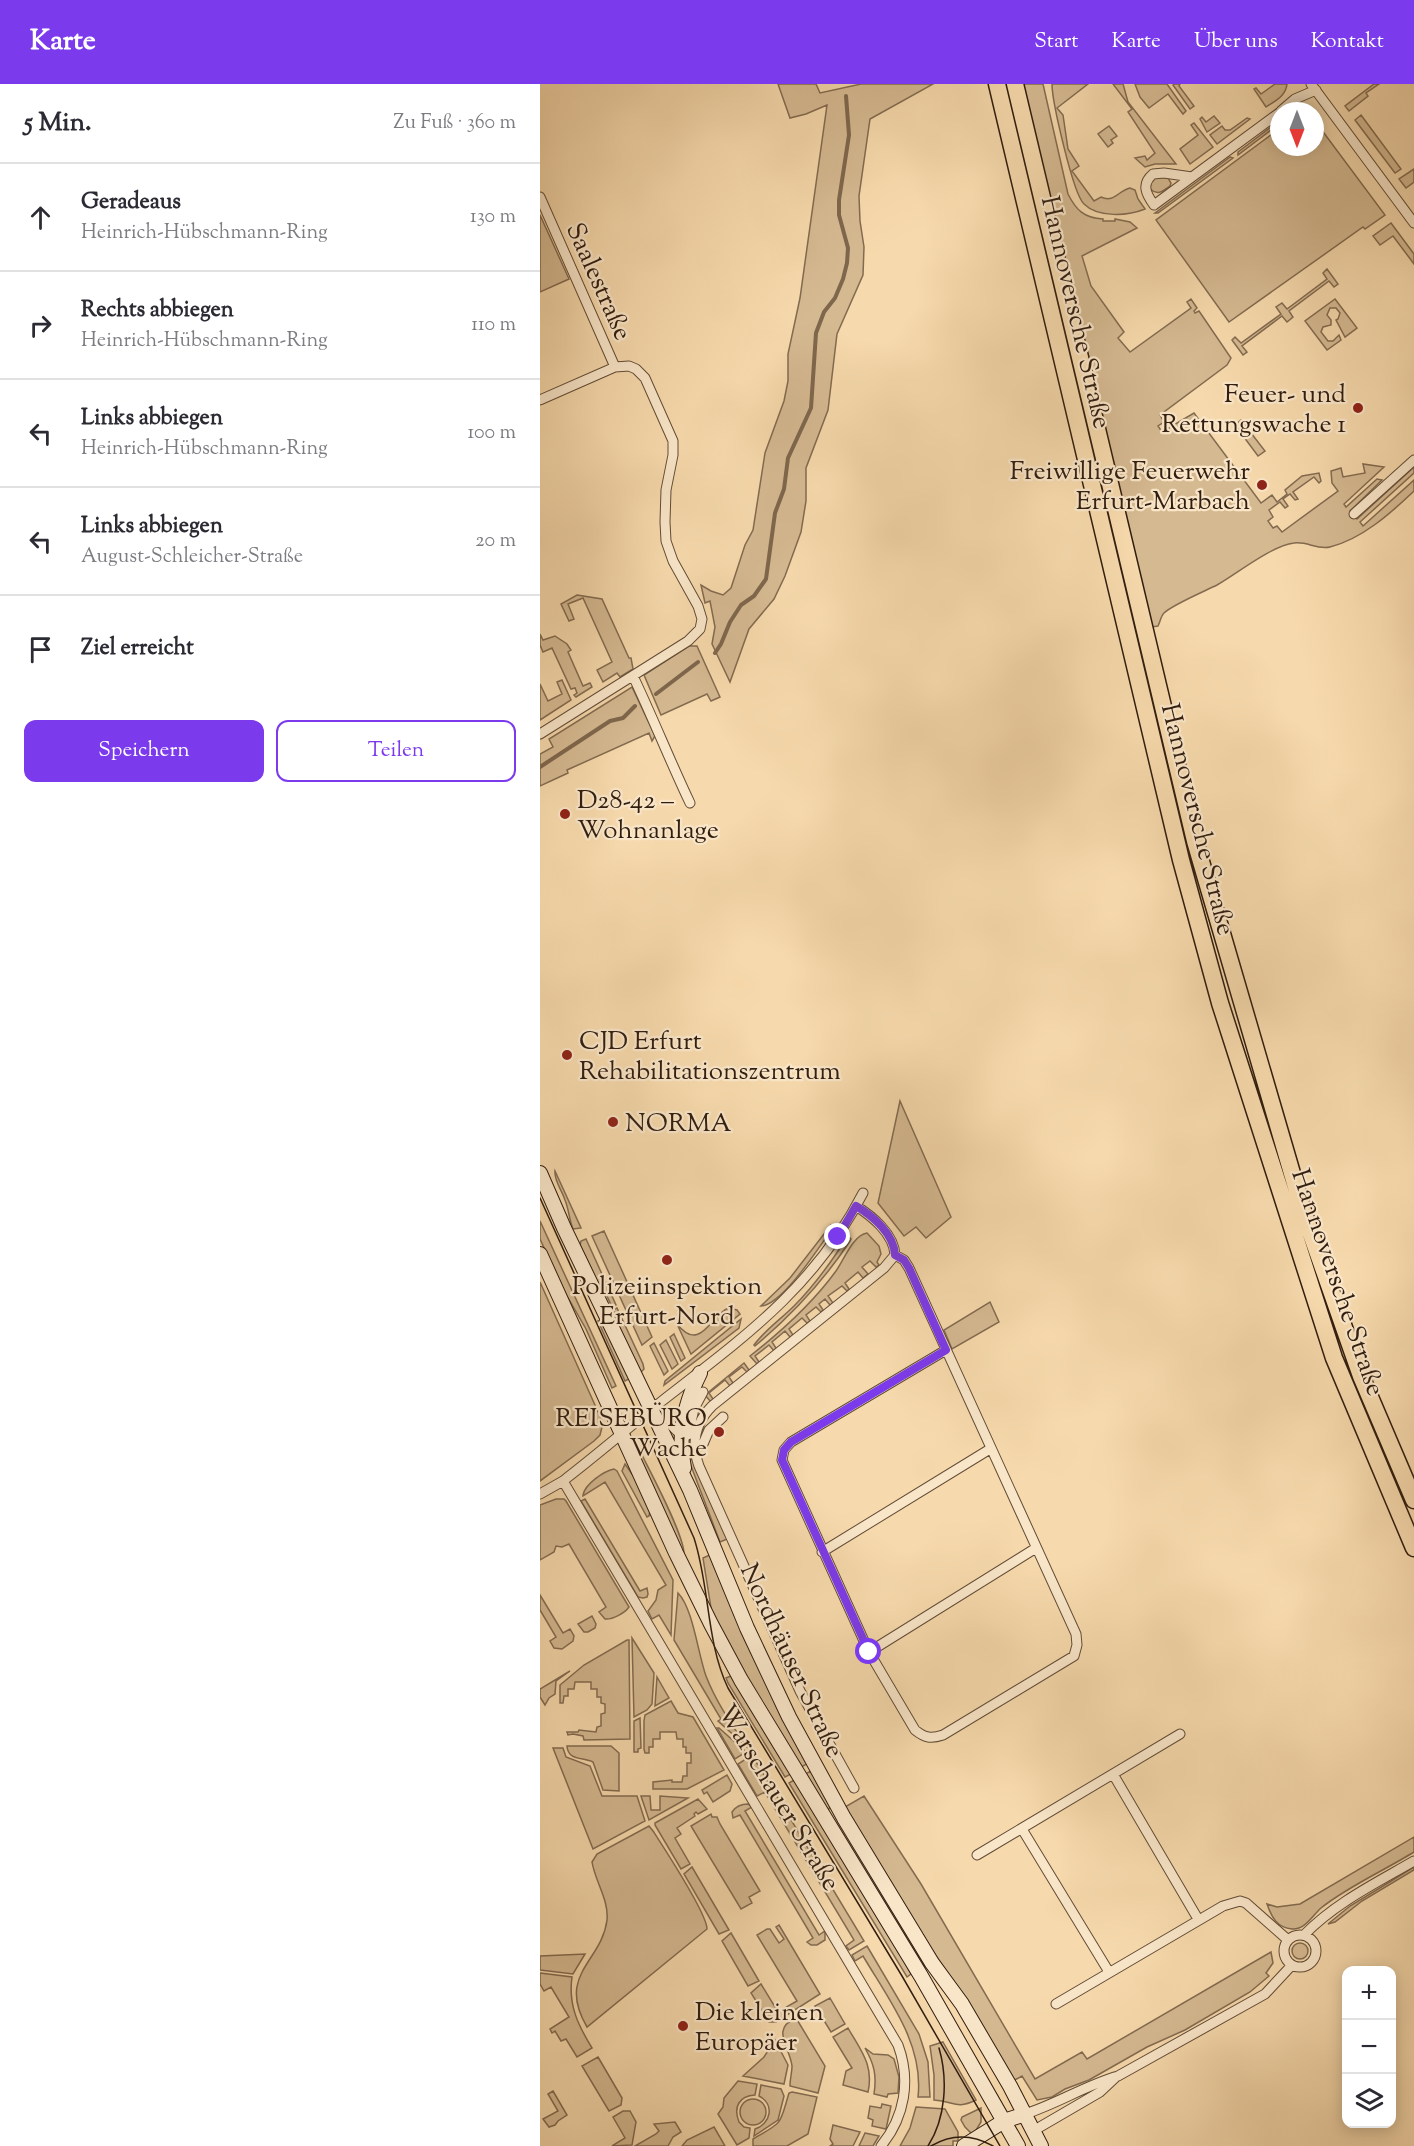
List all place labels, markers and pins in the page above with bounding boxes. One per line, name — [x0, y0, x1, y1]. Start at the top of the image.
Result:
place label: Feuer- und Rettungswache 1 — [1161, 377, 1346, 444]
marker: Feuer- und Rettungswache 1 — [1351, 401, 1365, 415]
place label: Freiwillige Feuerwehr Erfurt-Marbach — [1010, 454, 1250, 521]
marker: Freiwillige Feuerwehr Erfurt-Marbach — [1255, 478, 1269, 492]
place label: D28-42 – Wohnanlage — [577, 783, 719, 850]
marker: D28-42 – Wohnanlage — [558, 807, 572, 821]
place label: CJD Erfurt Rehabilitationszentrum — [579, 1024, 841, 1091]
marker: CJD Erfurt Rehabilitationszentrum — [560, 1048, 574, 1062]
place label: NORMA — [625, 1106, 732, 1143]
marker: NORMA — [606, 1115, 620, 1129]
marker: Polizeiinspektion Erfurt-Nord — [660, 1253, 674, 1267]
place label: Polizeiinspektion Erfurt-Nord — [572, 1269, 762, 1336]
place label: REISEBÜRO Wache — [555, 1401, 707, 1468]
marker: REISEBÜRO Wache — [712, 1425, 726, 1439]
place label: Die kleinen Europäer — [695, 1995, 824, 2062]
marker: Die kleinen Europäer — [676, 2019, 690, 2033]

